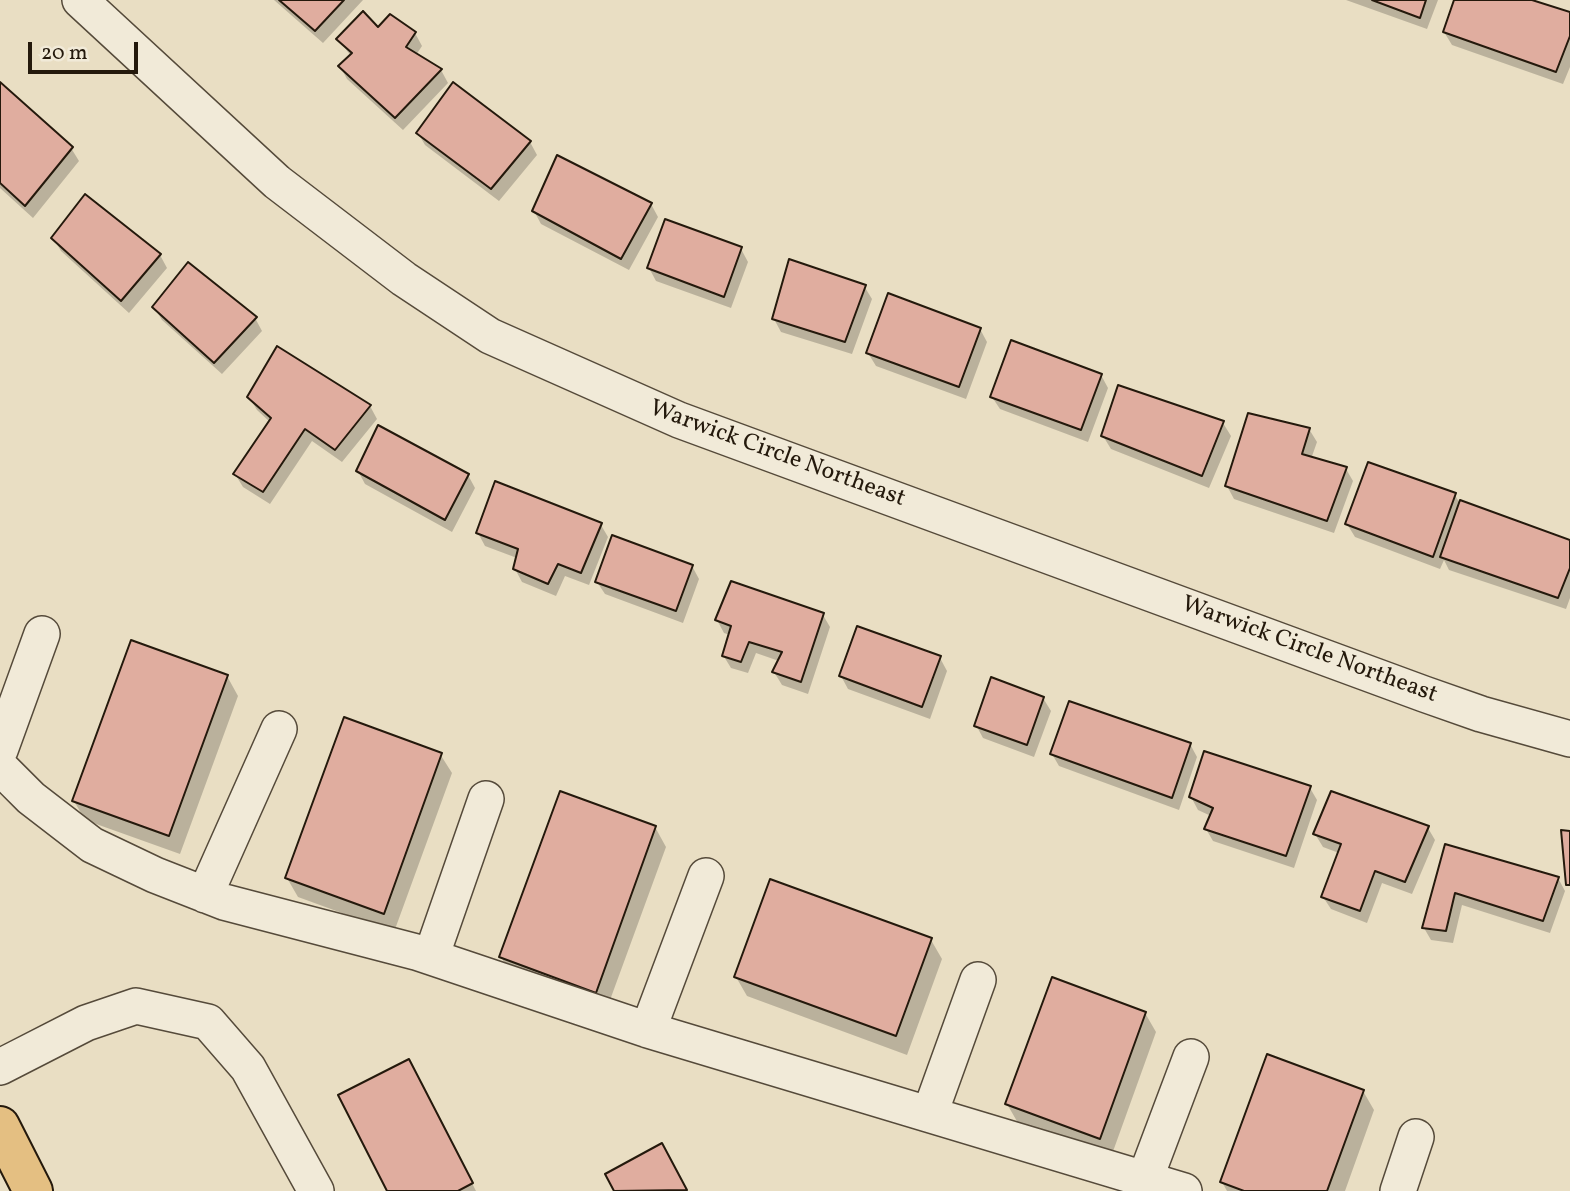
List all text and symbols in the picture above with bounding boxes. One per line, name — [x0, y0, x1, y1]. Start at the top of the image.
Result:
scale bar — [32, 28, 142, 72]
text: 20 m — [41, 39, 87, 68]
street label: Warwick Circle Northeast — [645, 395, 909, 515]
street label: Warwick Circle Northeast — [1177, 591, 1441, 711]

